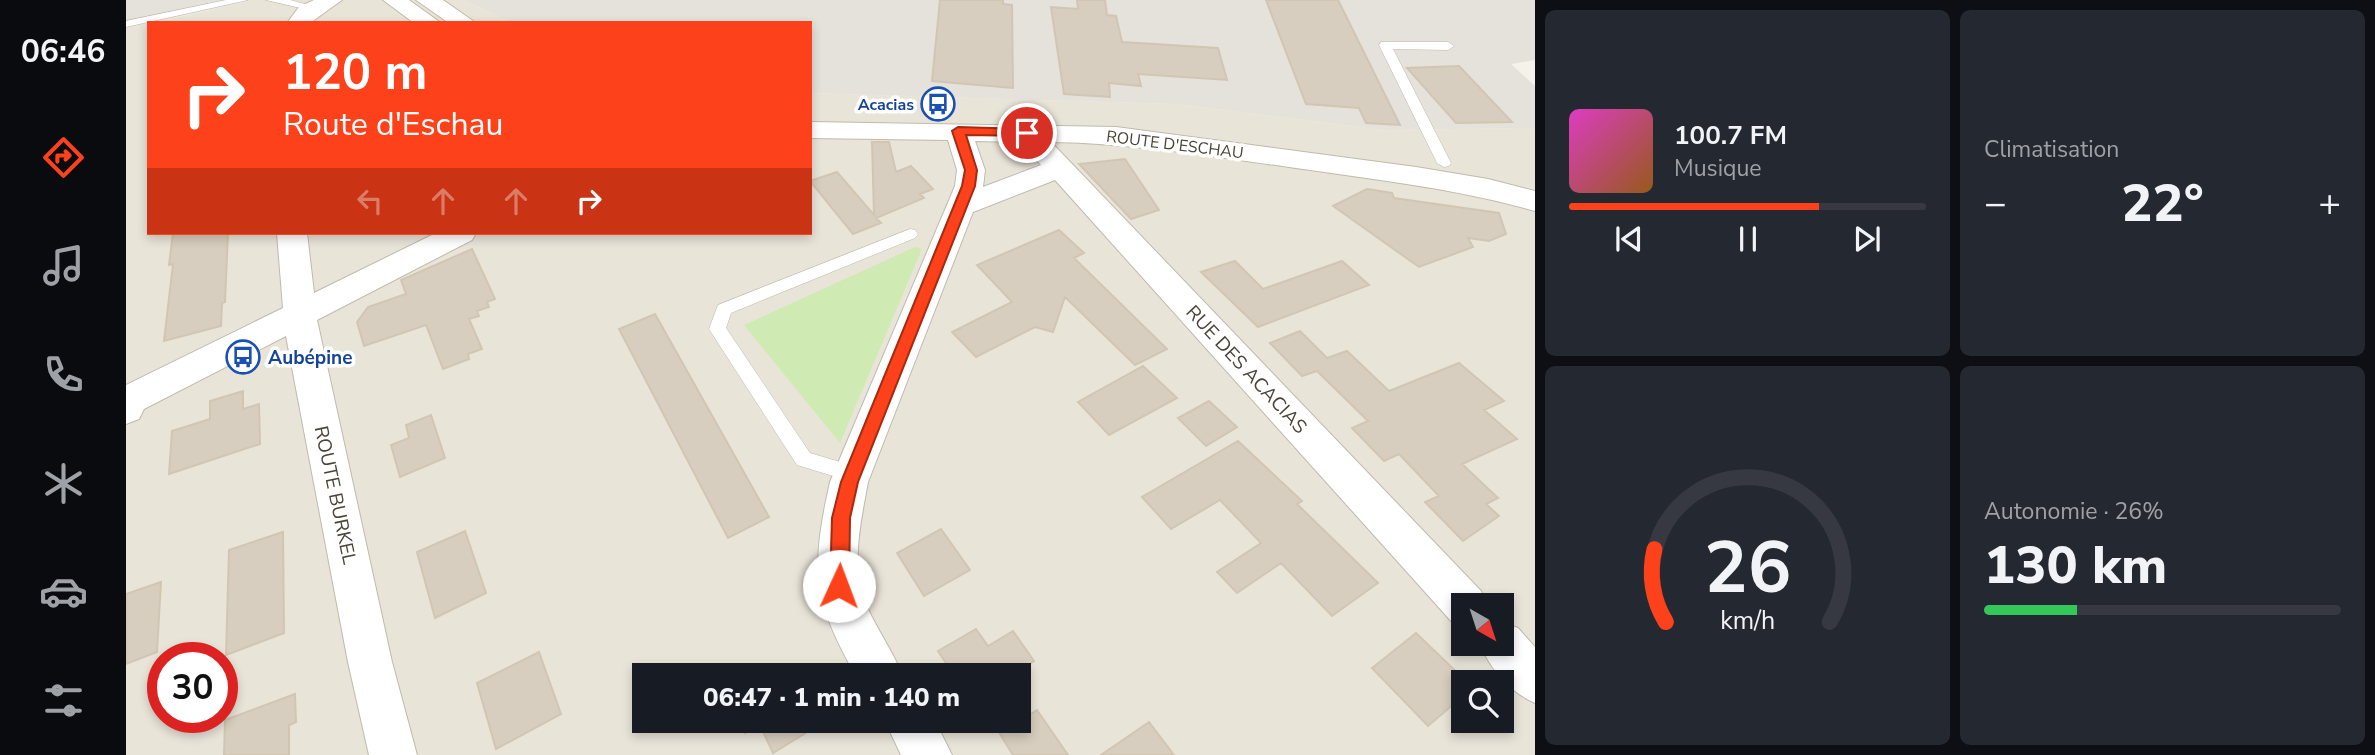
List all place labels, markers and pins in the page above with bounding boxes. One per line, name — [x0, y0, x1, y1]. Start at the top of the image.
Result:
bus stop icon: Acacias — [919, 85, 957, 123]
place label: Acacias — [858, 94, 914, 116]
pin — [997, 103, 1057, 163]
bus stop icon: Aubépine — [224, 338, 262, 376]
place label: Aubépine — [268, 345, 353, 371]

